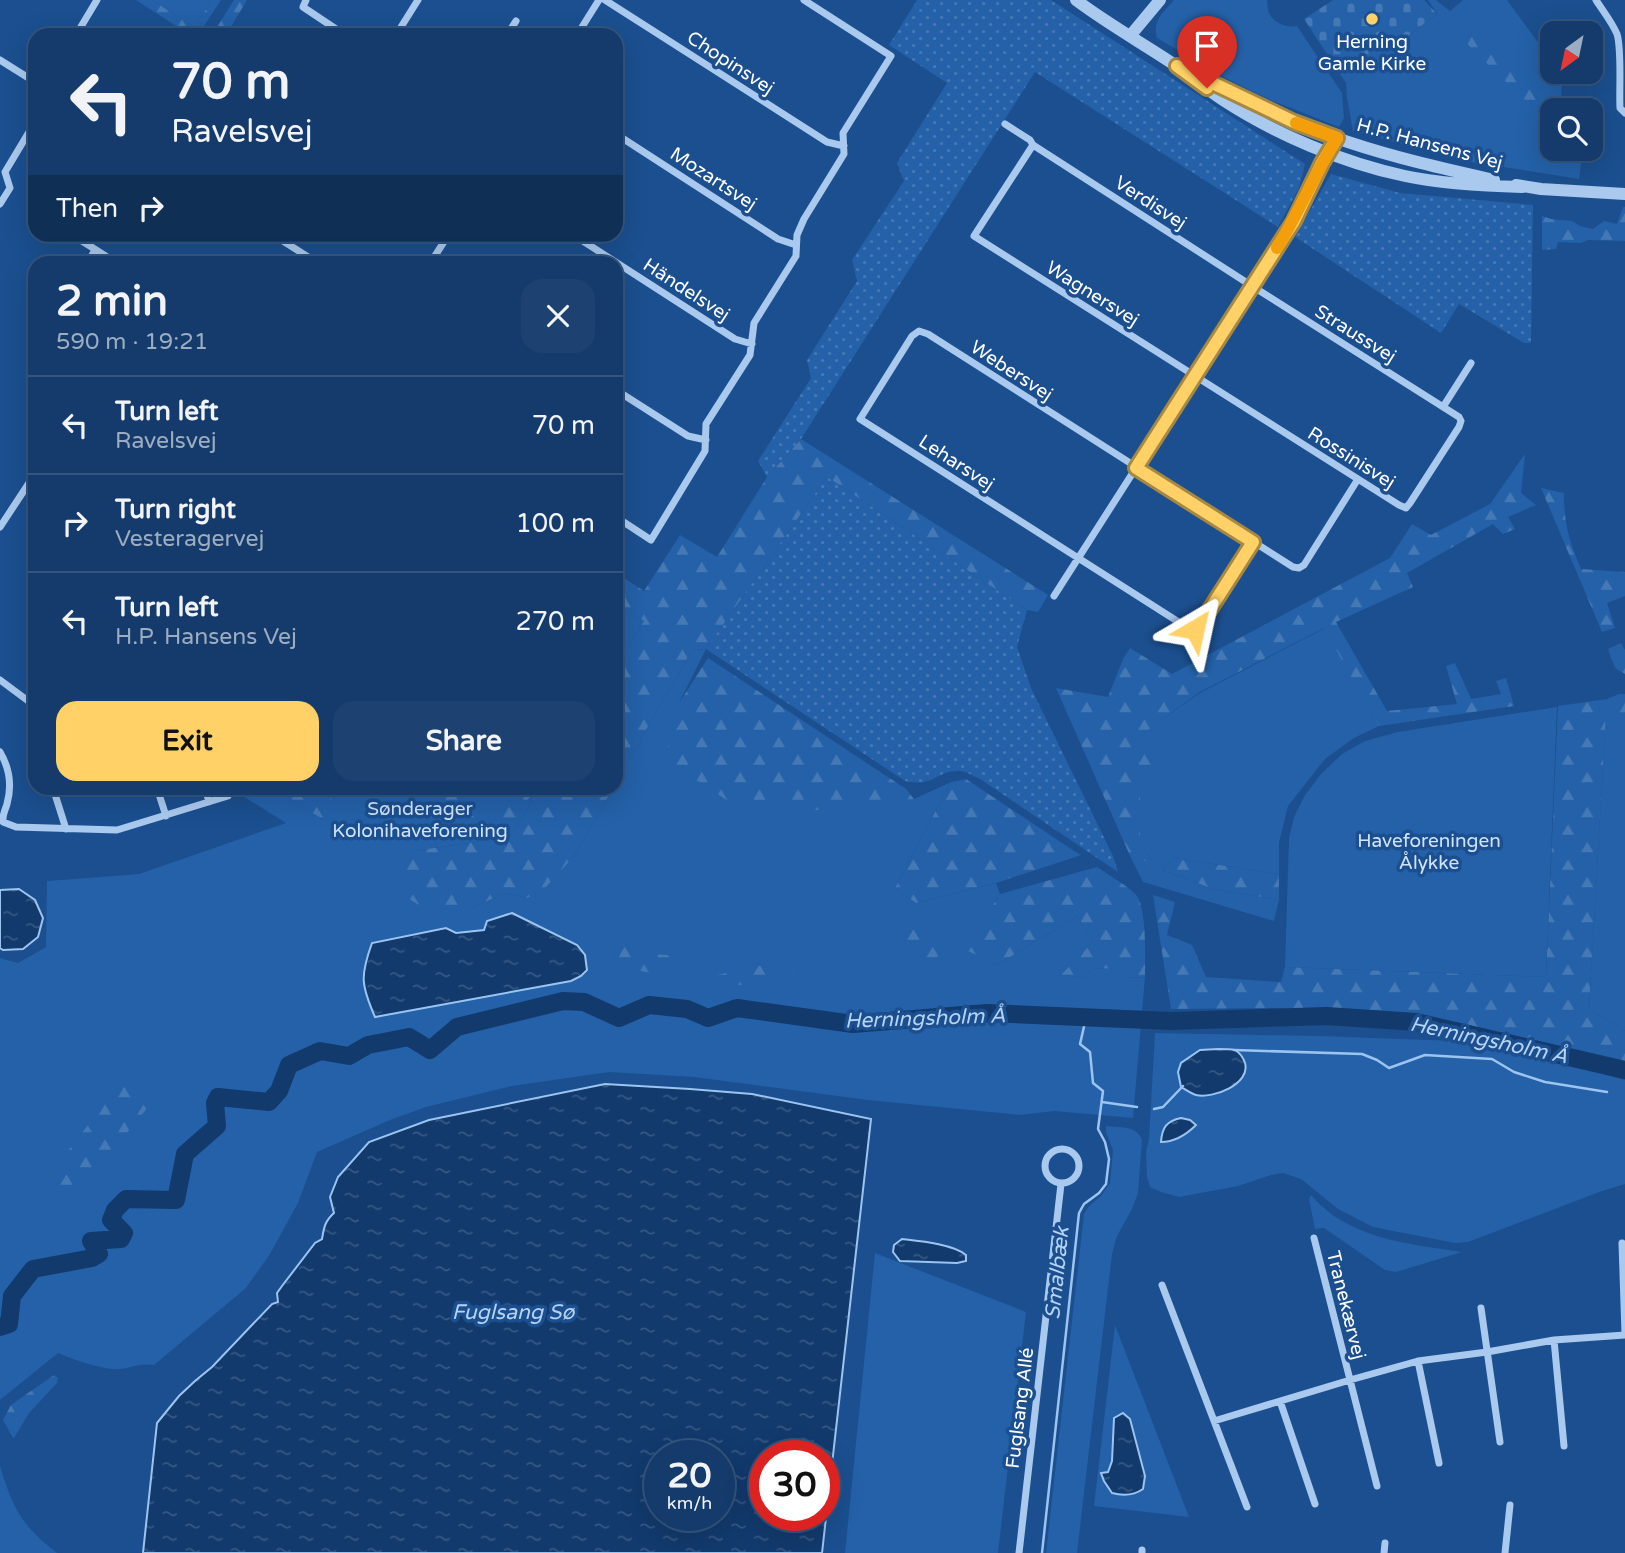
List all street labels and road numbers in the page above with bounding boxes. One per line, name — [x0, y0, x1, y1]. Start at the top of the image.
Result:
street label: Chopinsvej — [683, 27, 778, 99]
street label: H.P. Hansens Vej — [1354, 114, 1505, 174]
street label: Mozartsvej — [666, 143, 761, 215]
street label: Verdisvej — [1110, 172, 1190, 234]
street label: Händelsvej — [639, 254, 734, 326]
street label: Wagnersvej — [1042, 257, 1143, 331]
street label: Straussvej — [1311, 300, 1400, 367]
street label: Webersvej — [966, 336, 1057, 406]
street label: Rossinisvej — [1304, 422, 1399, 493]
street label: Leharsvej — [914, 430, 998, 495]
street label: Tranekærvej — [1322, 1249, 1370, 1362]
street label: Fuglsang Allé — [1002, 1346, 1038, 1470]

